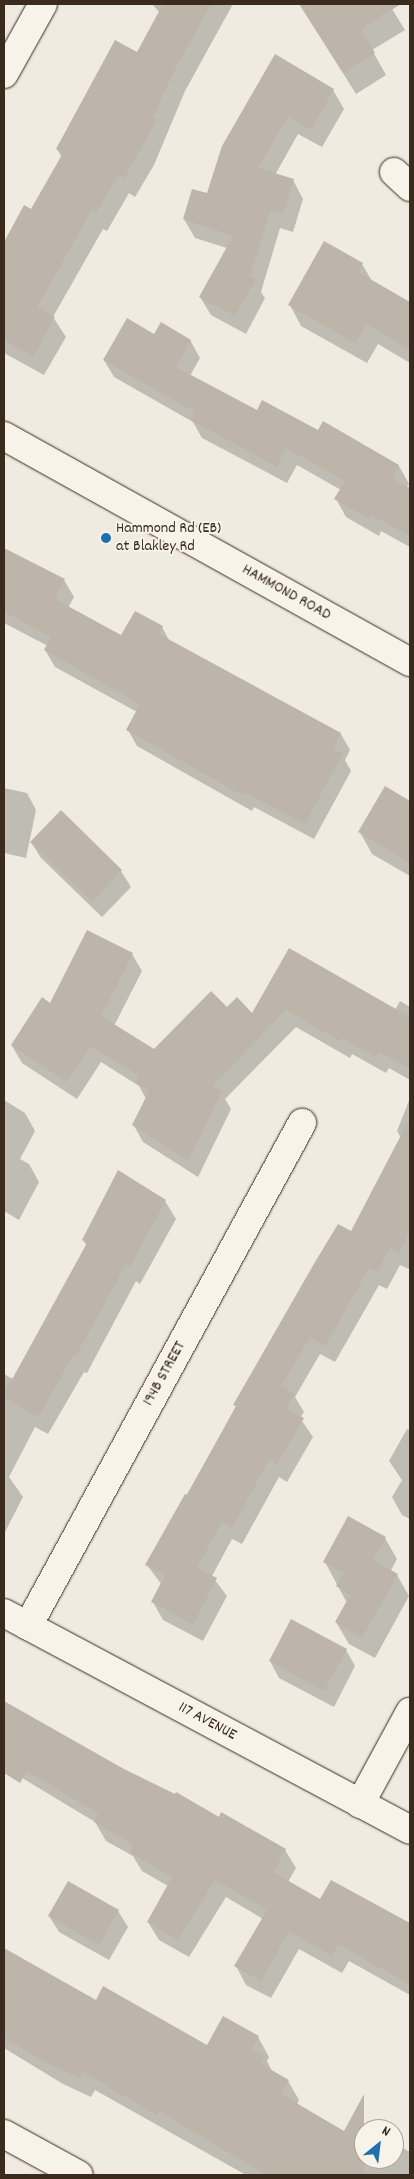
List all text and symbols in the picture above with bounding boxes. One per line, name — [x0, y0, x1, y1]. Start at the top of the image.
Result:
place label: Hammond Rd (EB) at Blakley Rd — [116, 519, 221, 557]
marker: Hammond Rd (EB) at Blakley Rd — [100, 532, 112, 544]
street label: HAMMOND ROAD — [238, 561, 334, 625]
street label: 194B STREET — [139, 1338, 191, 1410]
street label: 117 AVENUE — [175, 1699, 239, 1745]
north arrow — [354, 2119, 404, 2169]
text: N — [378, 2121, 394, 2142]

